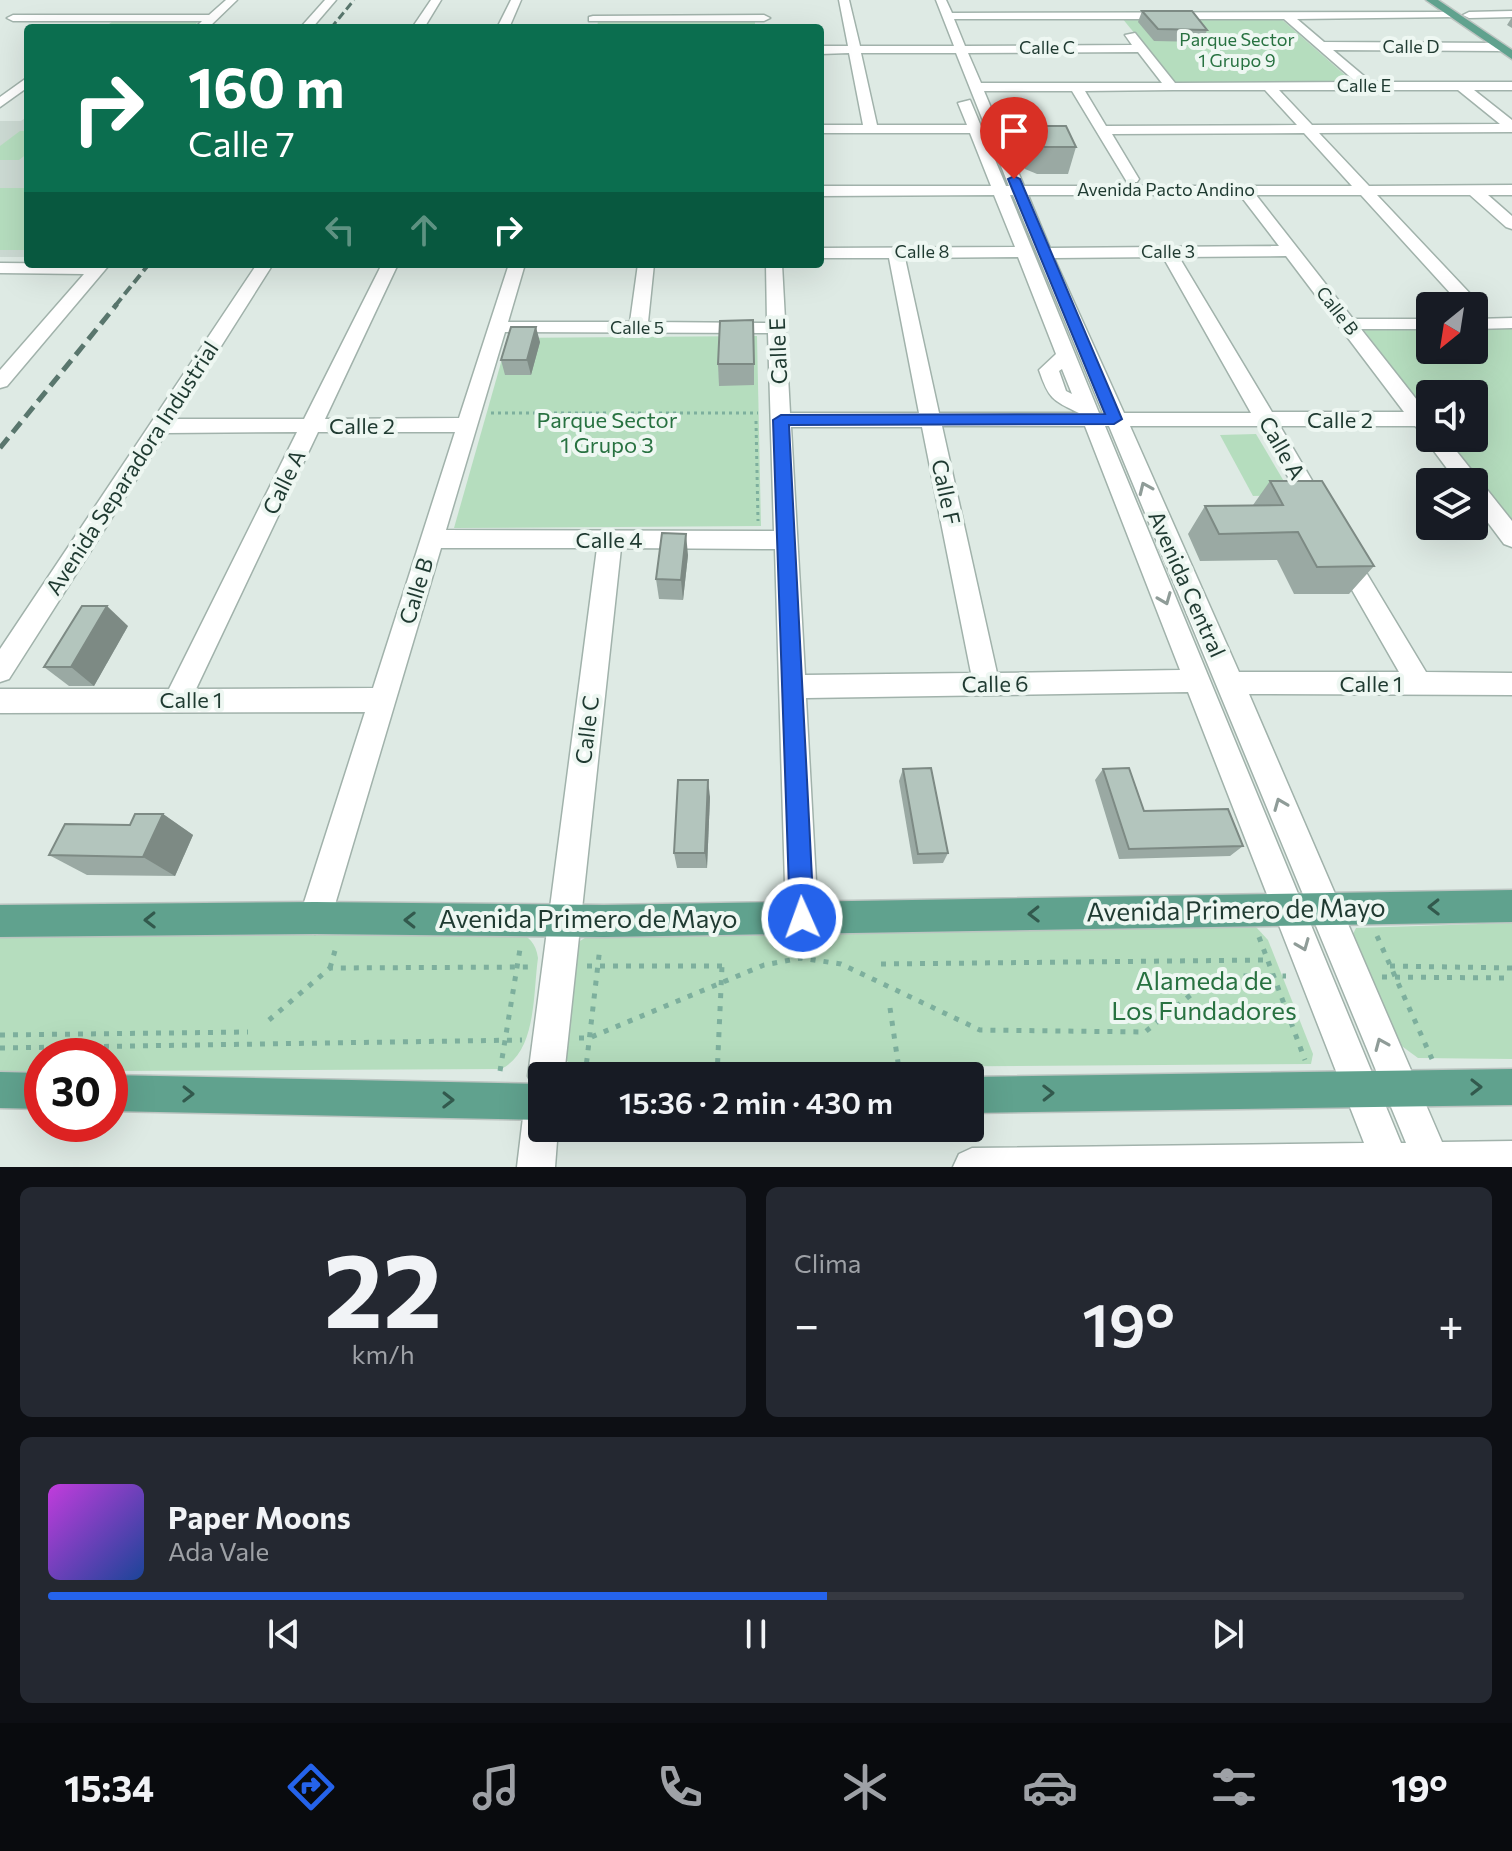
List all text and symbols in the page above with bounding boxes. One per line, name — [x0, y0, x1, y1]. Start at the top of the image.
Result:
park label: Parque Sector 1 Grupo 9 — [1179, 28, 1295, 71]
street label: Calle D — [1382, 35, 1440, 57]
street label: Calle C — [1019, 36, 1075, 58]
text: 160 m — [188, 51, 345, 120]
icon: right — [56, 56, 160, 160]
street label: Calle E — [1337, 74, 1391, 96]
pin — [980, 97, 1048, 179]
icon: arrive — [992, 109, 1036, 153]
text: Calle 7 — [188, 120, 295, 164]
street label: Avenida Pacto Andino — [1077, 178, 1255, 200]
icon: left — [318, 208, 362, 252]
icon: ahead — [402, 208, 446, 252]
icon: right — [486, 208, 530, 252]
street label: Calle 8 — [895, 240, 949, 262]
street label: Calle 3 — [1141, 240, 1195, 262]
street label: Calle B — [1312, 282, 1364, 339]
north arrow — [1416, 292, 1488, 364]
map controls — [1416, 292, 1488, 540]
street label: Calle 5 — [610, 316, 664, 338]
street label: Calle E — [763, 317, 792, 385]
street label: Avenida Separadora Industrial — [39, 336, 224, 600]
button: sound — [1416, 380, 1488, 452]
park label: Parque Sector 1 Grupo 3 — [537, 406, 678, 458]
street label: Calle 2 — [1307, 406, 1373, 433]
street label: Calle A — [1254, 411, 1311, 484]
street label: Calle 2 — [329, 412, 395, 439]
street label: Calle A — [256, 445, 311, 519]
street label: Calle F — [926, 457, 967, 527]
button: layers — [1416, 468, 1488, 540]
one-way arrow — [1138, 482, 1154, 496]
street label: Avenida Central — [1143, 506, 1232, 661]
street label: Calle 4 — [576, 526, 642, 553]
street label: Calle B — [393, 554, 438, 627]
one-way arrow — [1155, 591, 1172, 605]
street label: Calle 6 — [961, 669, 1029, 698]
street label: Calle 1 — [1340, 670, 1402, 697]
street label: Calle 1 — [160, 686, 222, 713]
street label: Calle C — [569, 694, 604, 766]
one-way arrow — [1273, 798, 1290, 812]
position arrow — [760, 876, 844, 960]
street label: Avenida Primero de Mayo — [1086, 890, 1386, 927]
one-way arrow — [1427, 898, 1440, 915]
street label: Avenida Primero de Mayo — [438, 902, 738, 933]
one-way arrow — [1027, 905, 1040, 922]
one-way arrow — [143, 911, 156, 929]
one-way arrow — [403, 911, 416, 928]
one-way arrow — [1294, 937, 1310, 951]
park label: Alameda de Los Fundadores — [1111, 964, 1297, 1025]
speed limit sign: 30 — [24, 1038, 128, 1142]
one-way arrow — [1375, 1038, 1391, 1052]
one-way arrow — [1470, 1078, 1483, 1096]
text: 15:36 · 2 min · 430 m — [619, 1083, 893, 1120]
one-way arrow — [1042, 1085, 1055, 1102]
one-way arrow — [182, 1086, 195, 1103]
one-way arrow — [442, 1091, 455, 1108]
text: 22 — [324, 1222, 442, 1349]
text: Clima — [794, 1247, 861, 1278]
text: 19° — [1082, 1286, 1175, 1359]
text: − — [794, 1296, 819, 1350]
text: + — [1438, 1296, 1464, 1350]
text: km/h — [351, 1338, 415, 1369]
text: Paper Moons — [168, 1498, 351, 1535]
text: Ada Vale — [168, 1535, 269, 1566]
icon: previous — [262, 1612, 306, 1656]
icon: pause — [734, 1612, 778, 1656]
icon: next — [1206, 1612, 1250, 1656]
icon: directions — [283, 1759, 339, 1815]
icon: music — [468, 1759, 524, 1815]
icon: phone — [652, 1759, 708, 1815]
icon: climate — [837, 1759, 893, 1815]
icon: car — [1022, 1759, 1078, 1815]
icon: filters — [1206, 1759, 1262, 1815]
text: 15:34 — [64, 1765, 154, 1809]
text: 19° — [1391, 1765, 1448, 1809]

